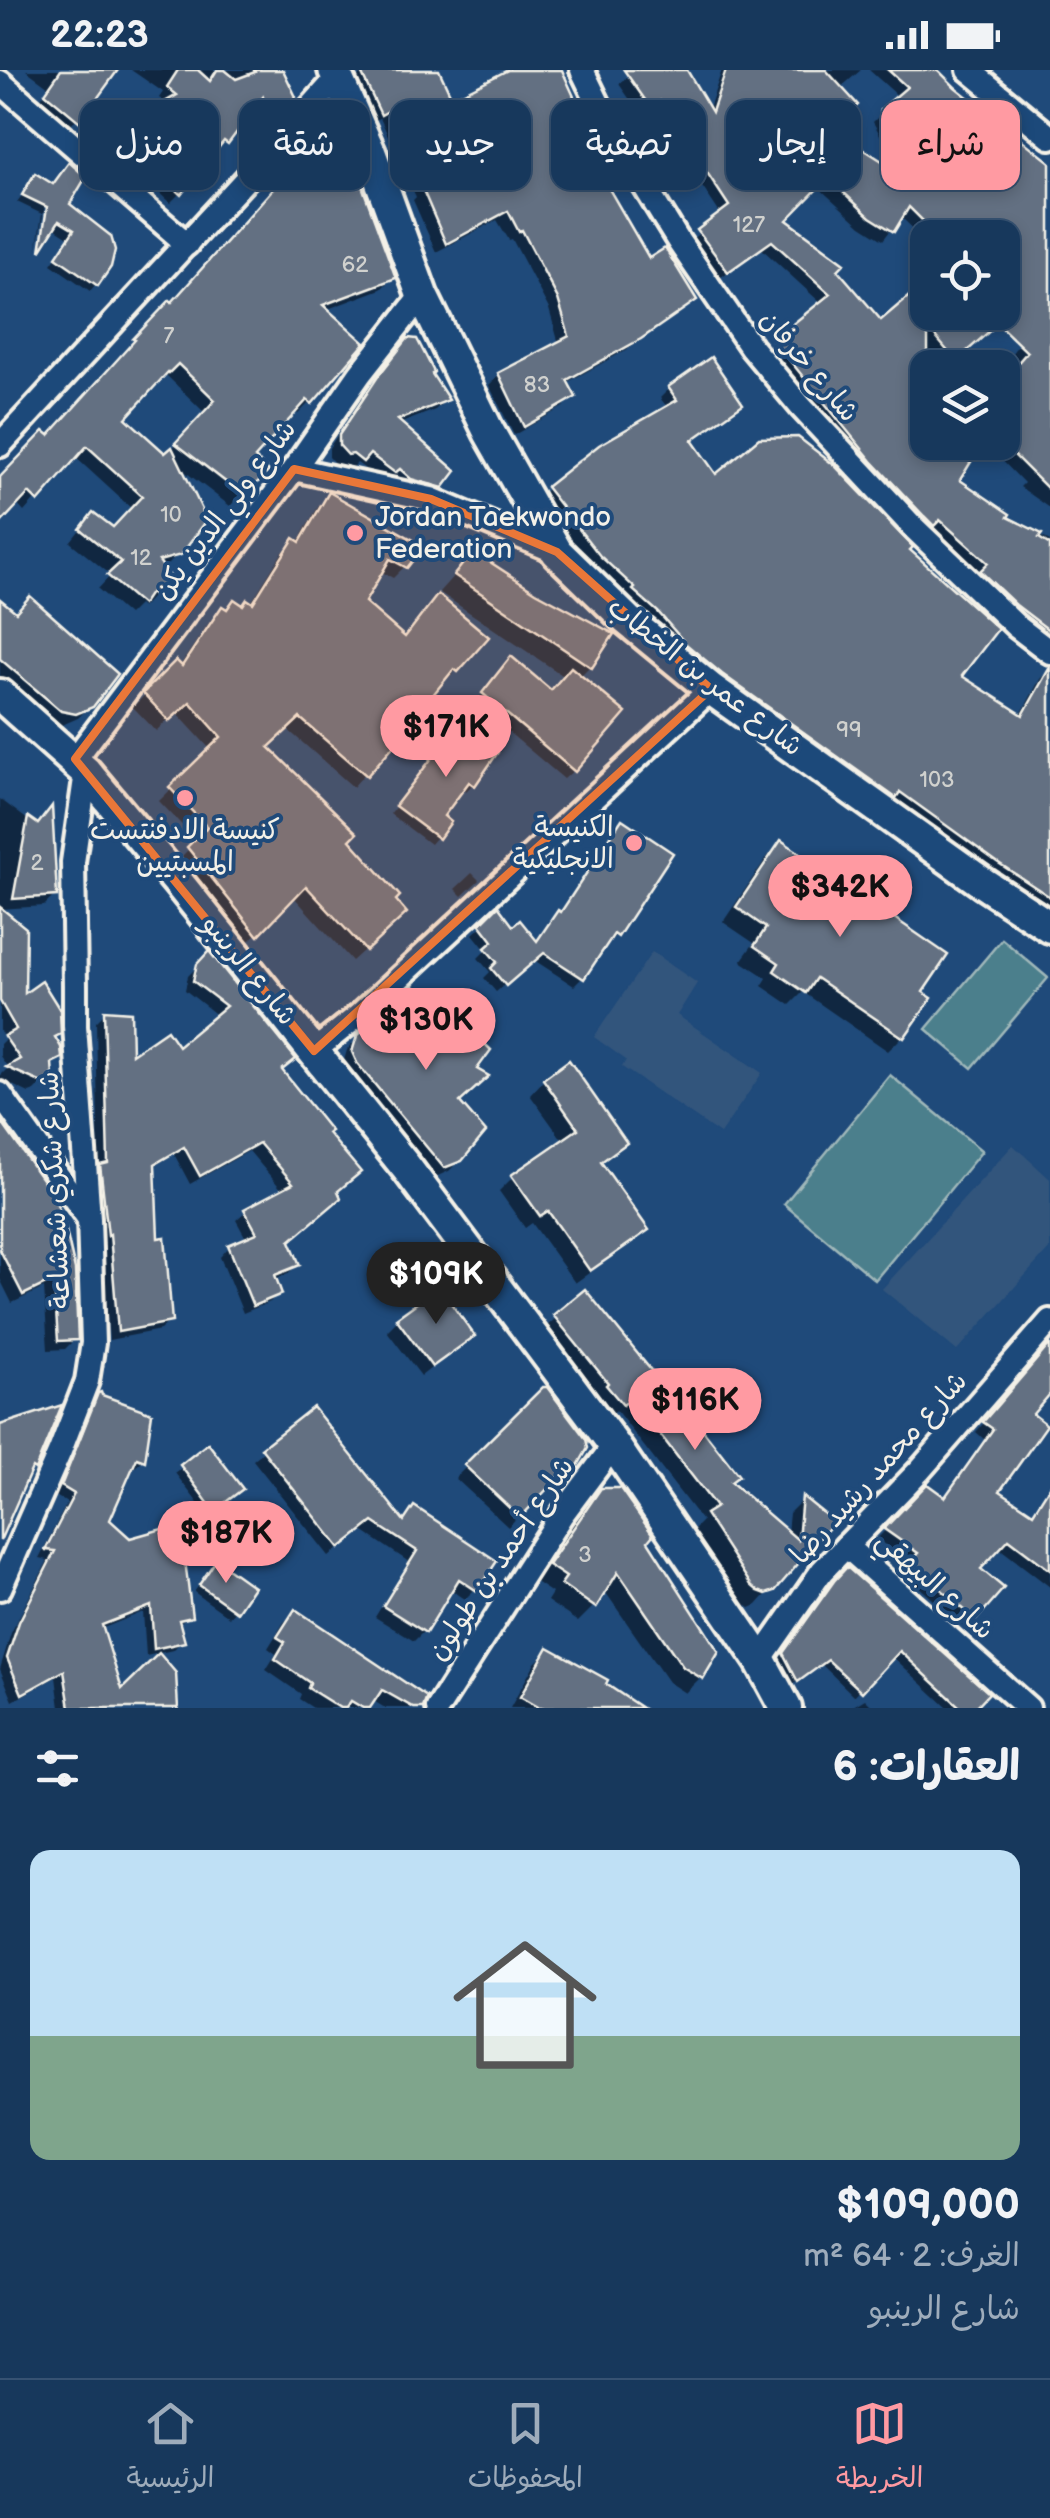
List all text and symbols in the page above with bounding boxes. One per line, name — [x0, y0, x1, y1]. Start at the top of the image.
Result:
text: 22:23 — [50, 13, 149, 58]
chip: منزل — [80, 100, 219, 190]
chip: شقة — [239, 100, 370, 190]
chip: جديد — [390, 100, 531, 190]
chip: تصفية — [551, 100, 706, 190]
chip: إيجار — [726, 100, 861, 190]
chip: شراء — [881, 100, 1020, 190]
house number: 127 — [733, 212, 765, 239]
map controls — [910, 220, 1020, 460]
button: locate — [910, 220, 1020, 330]
house number: 62 — [342, 252, 368, 279]
street label: شارع خرفان — [751, 303, 865, 430]
house number: 7 — [164, 323, 175, 350]
button: layers — [910, 350, 1020, 460]
house number: 83 — [524, 372, 550, 399]
street label: شارع ولي الدين يكن — [147, 413, 309, 611]
place label: Jordan Taekwondo Federation — [375, 501, 611, 566]
house number: 10 — [160, 502, 182, 529]
marker: Jordan Taekwondo Federation — [344, 522, 366, 544]
house number: 12 — [130, 545, 152, 572]
street label: شارع عمر بن الخطاب — [600, 591, 809, 765]
pin: $171K — [376, 695, 516, 780]
text: $171K — [402, 708, 490, 747]
house number: 99 — [836, 717, 862, 744]
house number: 103 — [920, 767, 954, 794]
marker: كنيسة الادفنتست المسبتيين — [174, 787, 196, 809]
place label: الكنيسة الانجليكية — [513, 811, 614, 876]
place label: كنيسة الادفنتست المسبتيين — [90, 814, 280, 879]
marker: الكنيسة الانجليكية — [623, 832, 645, 854]
house number: 2 — [31, 850, 44, 877]
pin: $342K — [770, 855, 910, 940]
text: $342K — [790, 868, 890, 907]
street label: شارع الرينبو — [192, 907, 304, 1033]
pin: $130K — [356, 988, 496, 1073]
text: $130K — [379, 1001, 473, 1040]
street label: شارع شكري شعشاعة — [32, 1070, 81, 1309]
pin: $109K — [366, 1242, 506, 1327]
text: $109K — [388, 1255, 484, 1294]
street label: شارع محمد رشيد رضا — [784, 1365, 976, 1573]
pin: $116K — [625, 1368, 765, 1453]
text: $116K — [650, 1381, 740, 1420]
street label: شارع أحمد بن طولون — [421, 1451, 583, 1668]
pin: $187K — [156, 1501, 296, 1586]
text: $187K — [179, 1514, 273, 1553]
street label: شارع البيهقي — [864, 1523, 1001, 1652]
house number: 3 — [578, 1542, 592, 1569]
icon: filters — [30, 1741, 85, 1796]
text: العقارات: 6 — [832, 1742, 1020, 1793]
icon: home — [435, 1915, 615, 2095]
text: $109,000 — [836, 2180, 1020, 2231]
text: الغرف: 2 · 64 m² — [803, 2237, 1020, 2276]
text: شارع الرينبو — [868, 2290, 1020, 2329]
tab: الرئيسية — [127, 2396, 215, 2502]
tab: المحفوظات — [468, 2396, 583, 2502]
tab: الخريطة — [836, 2396, 923, 2502]

